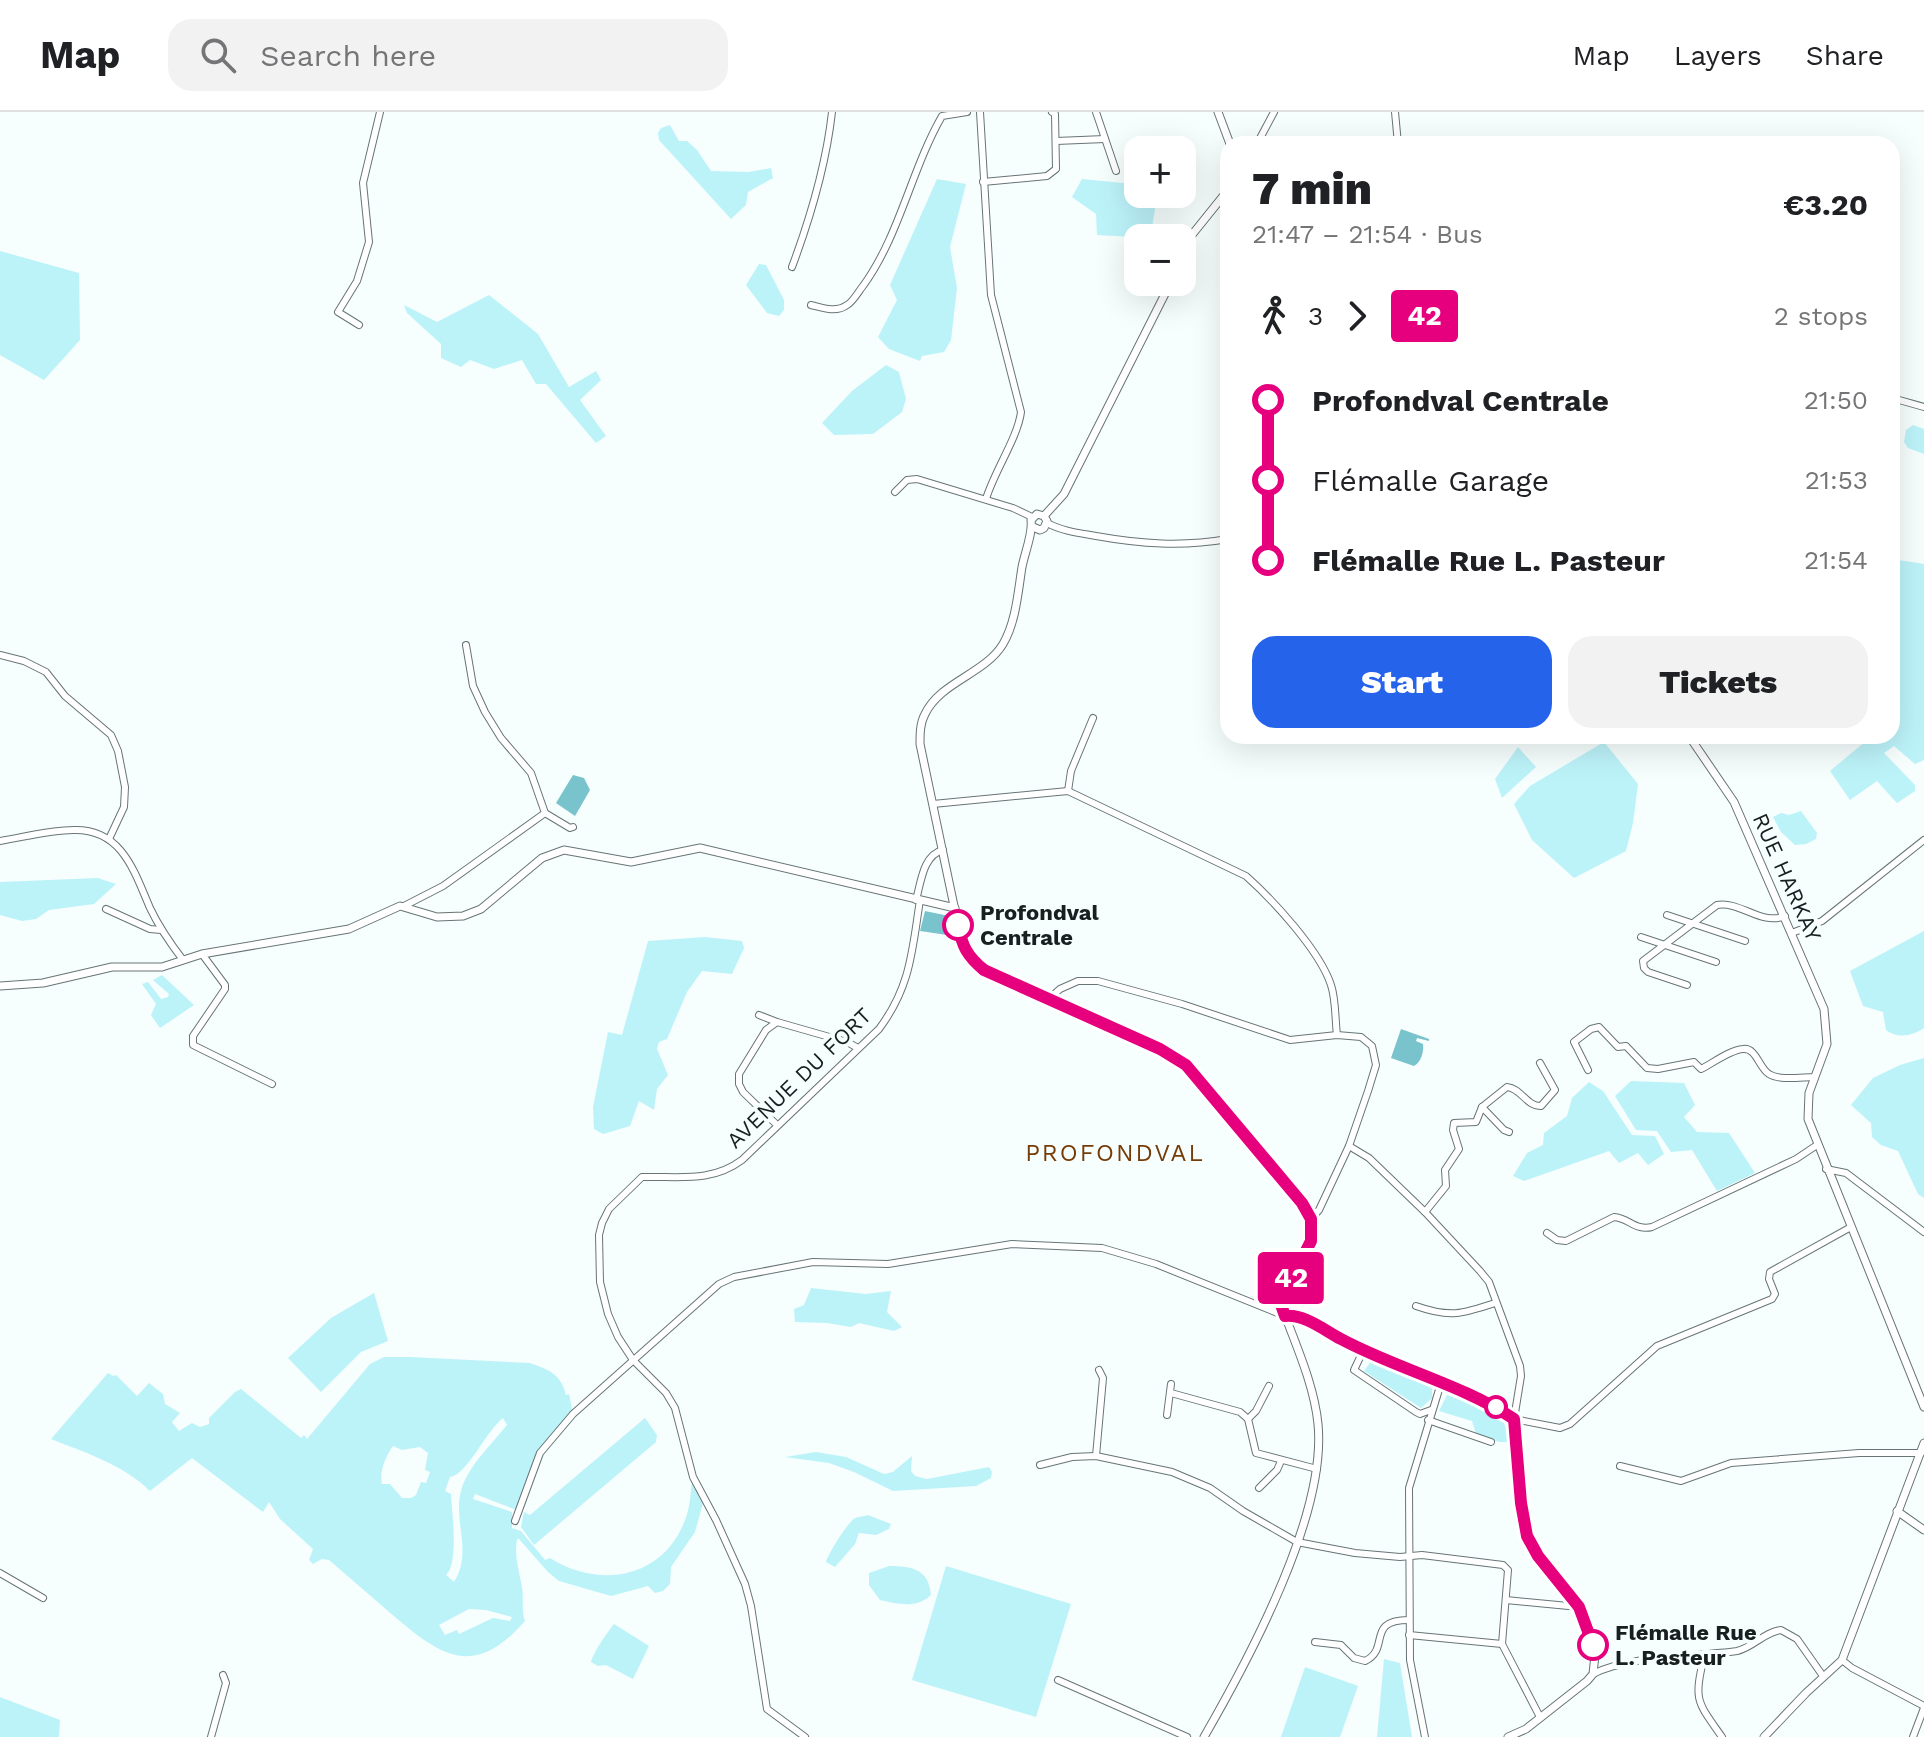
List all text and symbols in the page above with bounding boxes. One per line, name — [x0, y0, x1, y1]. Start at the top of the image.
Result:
search box — [168, 19, 728, 91]
text: Map — [40, 33, 120, 77]
icon: search — [196, 33, 240, 77]
text: Search here — [260, 38, 436, 73]
text: Map — [1573, 39, 1630, 72]
text: Layers — [1674, 39, 1762, 72]
text: Share — [1806, 39, 1884, 72]
map controls — [1124, 136, 1196, 296]
button: + — [1124, 136, 1196, 208]
text: 7 min — [1252, 163, 1372, 215]
text: €3.20 — [1783, 187, 1868, 222]
text: 21:47 – 21:54 · Bus — [1252, 219, 1483, 249]
button: − — [1124, 224, 1196, 296]
icon: walk — [1252, 294, 1296, 338]
icon: forward — [1335, 294, 1379, 338]
text: 42 — [1407, 299, 1442, 332]
text: 3 — [1308, 301, 1323, 331]
text: 2 stops — [1774, 301, 1868, 331]
text: Profondval Centrale — [1312, 383, 1609, 418]
text: 21:50 — [1804, 385, 1868, 415]
text: Flémalle Garage — [1312, 463, 1549, 498]
text: 21:53 — [1805, 465, 1868, 495]
text: Flémalle Rue L. Pasteur — [1312, 543, 1665, 578]
text: 21:54 — [1804, 545, 1868, 575]
button: Start — [1252, 636, 1552, 728]
button: Tickets — [1568, 636, 1868, 728]
street label: RUE HARKAY — [1748, 809, 1826, 945]
place label: Profondval Centrale — [980, 900, 1100, 950]
marker: Profondval Centrale — [943, 910, 973, 940]
street label: AVENUE DU FORT — [722, 1003, 876, 1153]
district label: PROFONDVAL — [1025, 1139, 1205, 1167]
line badge: 42 — [1255, 1252, 1327, 1304]
text: 42 — [1274, 1261, 1308, 1294]
unlabelled marker — [1485, 1396, 1507, 1418]
place label: Flémalle Rue L. Pasteur — [1615, 1620, 1757, 1670]
marker: Flémalle Rue L. Pasteur — [1578, 1630, 1608, 1660]

